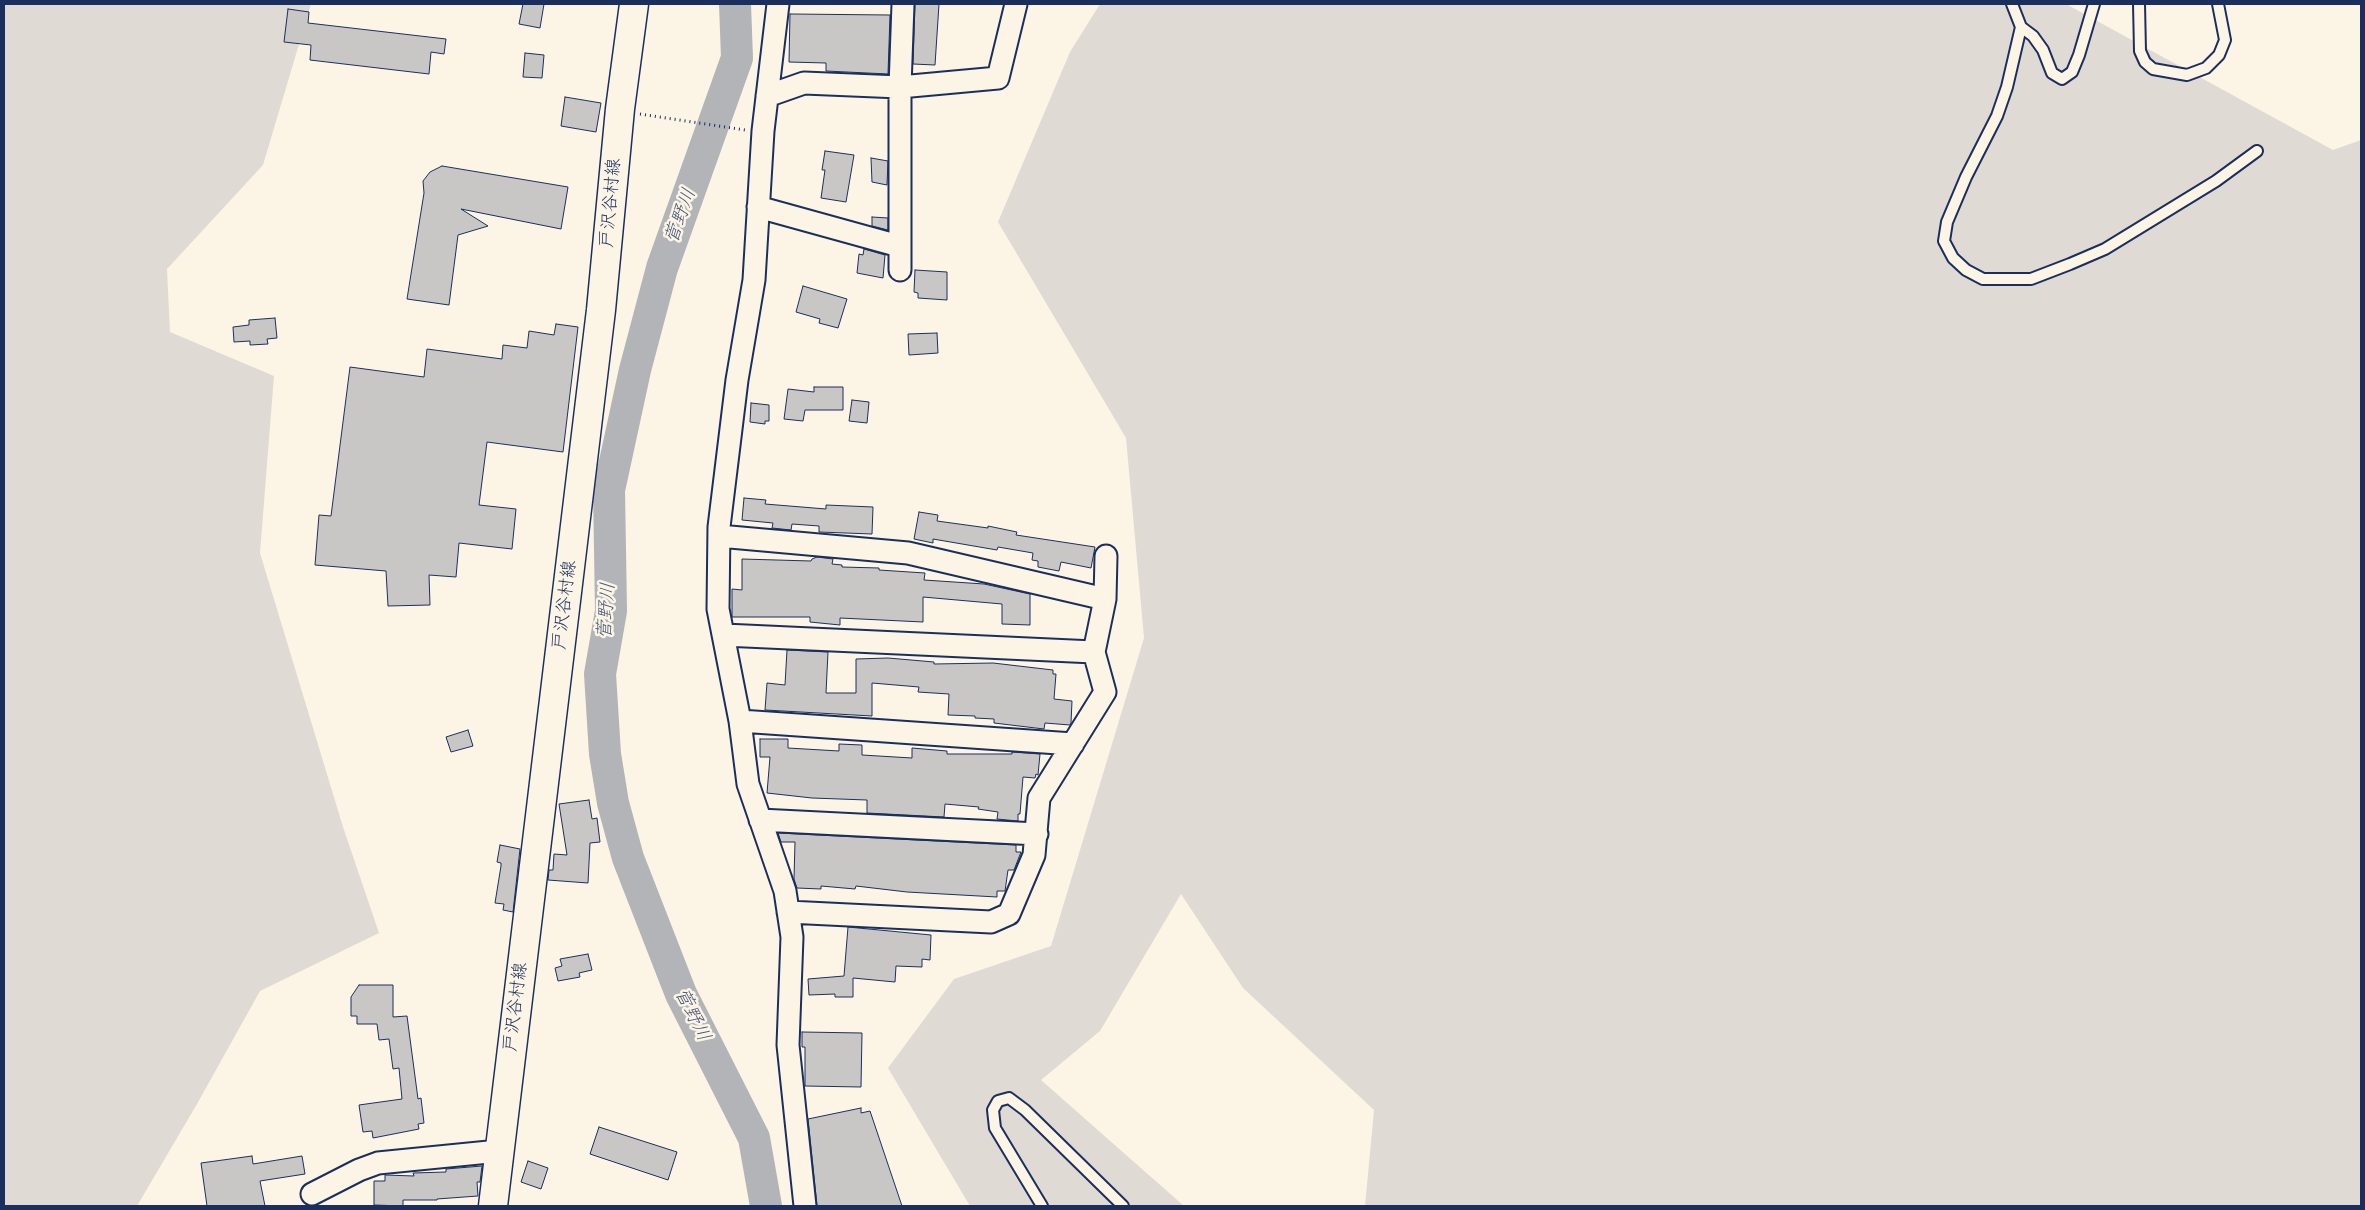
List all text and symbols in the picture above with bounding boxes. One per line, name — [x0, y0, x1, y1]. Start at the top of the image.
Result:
street label: 戸沢谷村線 — [596, 157, 626, 249]
water label: 菅野川 — [661, 185, 701, 247]
street label: 戸沢谷村線 — [549, 559, 581, 651]
water label: 菅野川 — [594, 582, 620, 640]
street label: 戸沢谷村線 — [500, 961, 532, 1053]
water label: 菅野川 — [669, 984, 715, 1046]

